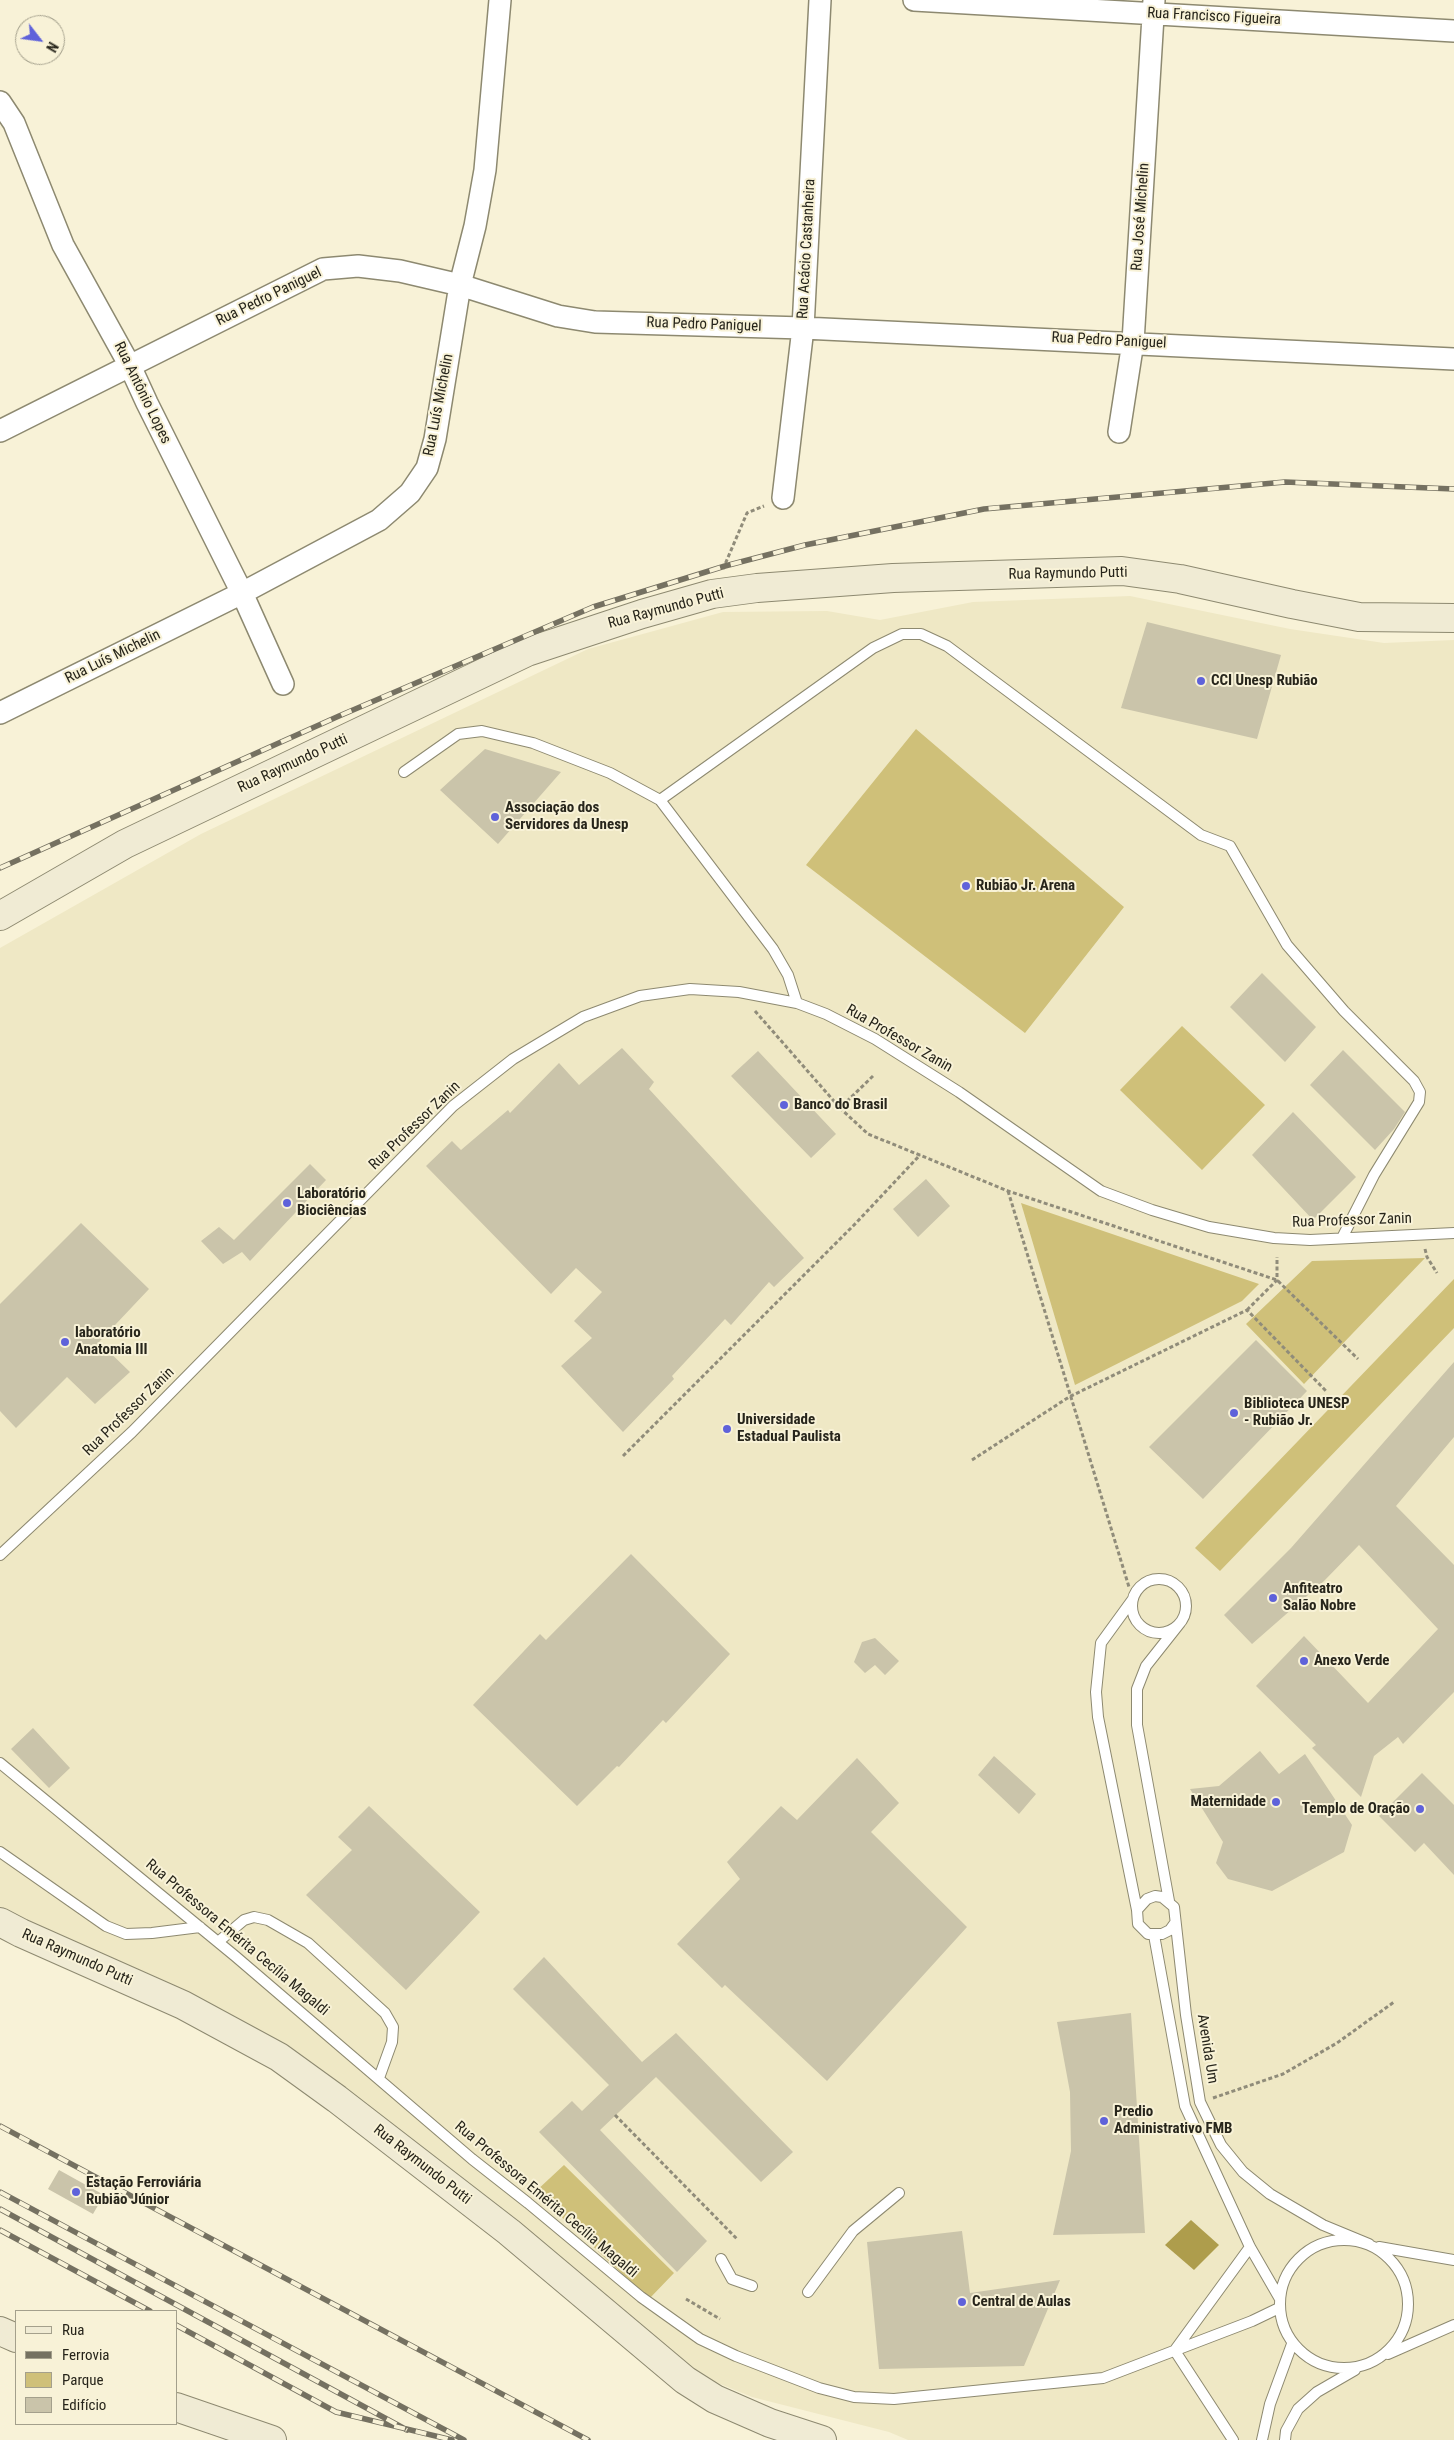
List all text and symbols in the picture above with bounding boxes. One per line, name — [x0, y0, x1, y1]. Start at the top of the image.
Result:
street label: Rua Francisco Figueira — [1147, 5, 1281, 29]
north arrow — [15, 15, 65, 65]
text: N — [43, 39, 61, 55]
street label: Rua José Michelin — [1128, 162, 1154, 272]
street label: Rua Acácio Castanheira — [794, 178, 820, 320]
street label: Rua Pedro Paniguel — [213, 264, 325, 330]
street label: Rua Pedro Paniguel — [646, 314, 762, 336]
street label: Rua Pedro Paniguel — [1051, 329, 1167, 353]
street label: Rua Antônio Lopes — [110, 339, 174, 447]
street label: Rua Luís Michelin — [420, 352, 458, 458]
street label: Rua Raymundo Putti — [1008, 564, 1128, 584]
street label: Rua Raymundo Putti — [606, 585, 726, 633]
street label: Rua Luís Michelin — [62, 626, 164, 688]
place label: CCI Unesp Rubião — [1211, 672, 1318, 690]
marker: CCI Unesp Rubião — [1195, 675, 1207, 687]
street label: Rua Raymundo Putti — [235, 731, 351, 797]
place label: Associação dos Servidores da Unesp — [505, 799, 628, 834]
marker: Associação dos Servidores da Unesp — [489, 811, 501, 823]
place label: Rubião Jr. Arena — [976, 877, 1075, 895]
marker: Rubião Jr. Arena — [960, 880, 972, 892]
street label: Rua Professor Zanin — [843, 1001, 955, 1077]
street label: Rua Professor Zanin — [366, 1078, 464, 1174]
place label: Banco do Brasil — [794, 1096, 888, 1114]
marker: Banco do Brasil — [778, 1099, 790, 1111]
place label: Laboratório Biociências — [297, 1185, 366, 1220]
marker: Laboratório Biociências — [281, 1197, 293, 1209]
street label: Rua Professor Zanin — [1292, 1210, 1412, 1232]
place label: laboratório Anatomia III — [75, 1324, 147, 1359]
marker: laboratório Anatomia III — [59, 1336, 71, 1348]
street label: Rua Professor Zanin — [80, 1364, 178, 1460]
place label: Biblioteca UNESP - Rubião Jr. — [1244, 1395, 1350, 1430]
marker: Biblioteca UNESP - Rubião Jr. — [1228, 1407, 1240, 1419]
place label: Universidade Estadual Paulista — [737, 1411, 841, 1446]
marker: Universidade Estadual Paulista — [721, 1423, 733, 1435]
place label: Anfiteatro Salão Nobre — [1283, 1580, 1356, 1615]
marker: Anfiteatro Salão Nobre — [1267, 1592, 1279, 1604]
place label: Anexo Verde — [1314, 1652, 1390, 1670]
marker: Anexo Verde — [1298, 1655, 1310, 1667]
place label: Maternidade — [1191, 1793, 1266, 1811]
marker: Maternidade — [1270, 1796, 1282, 1808]
place label: Templo de Oração — [1302, 1800, 1410, 1818]
marker: Templo de Oração — [1414, 1803, 1426, 1815]
street label: Rua Professora Emérita Cecília Magaldi — [142, 1856, 332, 2020]
street label: Rua Raymundo Putti — [19, 1926, 135, 1990]
street label: Avenida Um — [1193, 2013, 1221, 2085]
place label: Predio Administrativo FMB — [1114, 2103, 1233, 2138]
marker: Predio Administrativo FMB — [1098, 2115, 1110, 2127]
street label: Rua Professora Emérita Cecília Magaldi — [451, 2118, 641, 2282]
street label: Rua Raymundo Putti — [369, 2121, 475, 2209]
place label: Estação Ferroviária Rubião Júnior — [86, 2174, 201, 2209]
marker: Estação Ferroviária Rubião Júnior — [70, 2186, 82, 2198]
place label: Central de Aulas — [972, 2293, 1071, 2311]
marker: Central de Aulas — [956, 2296, 968, 2308]
legend — [15, 2310, 178, 2425]
text: Rua — [62, 2321, 84, 2339]
text: Ferrovia — [62, 2346, 110, 2364]
text: Parque — [62, 2371, 104, 2389]
text: Edifício — [62, 2396, 106, 2414]

